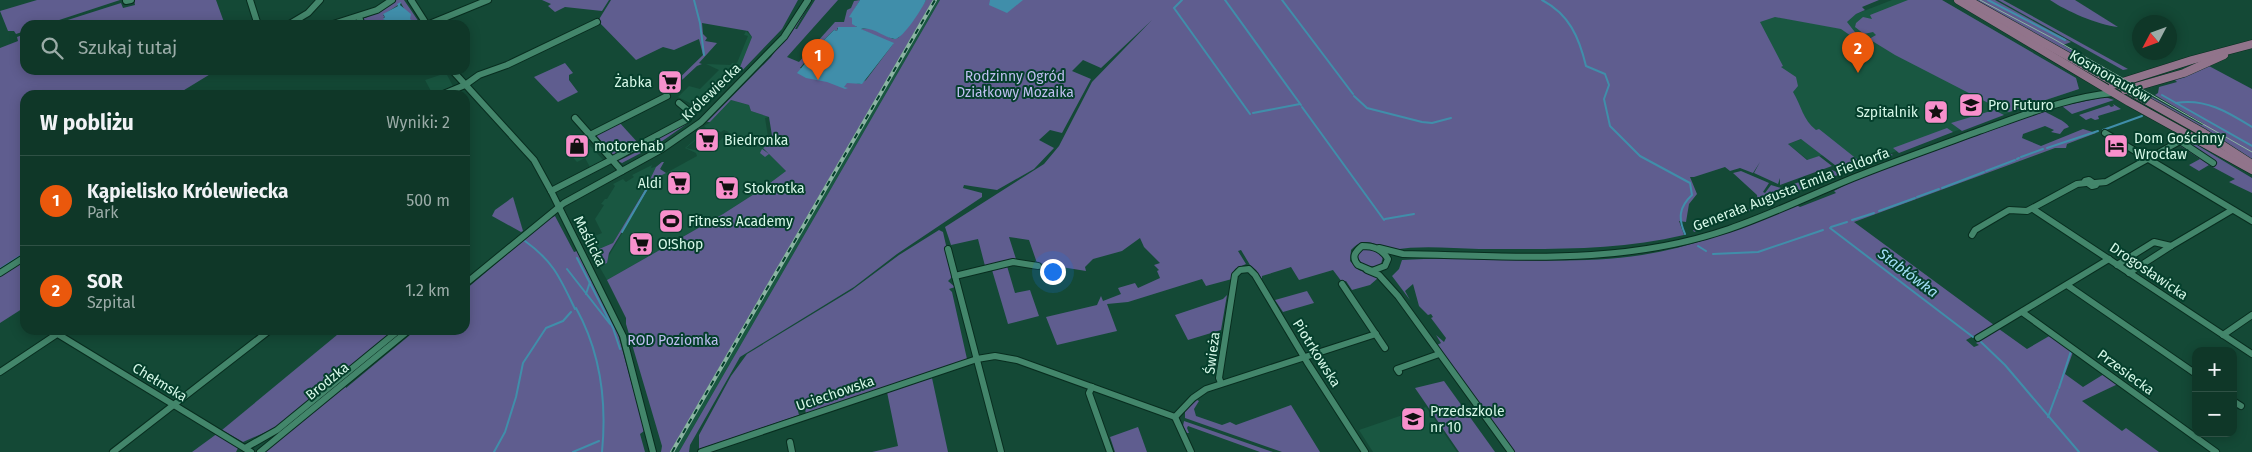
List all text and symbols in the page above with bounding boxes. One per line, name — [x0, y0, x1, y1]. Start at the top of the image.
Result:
north arrow — [2132, 15, 2177, 60]
search box — [20, 20, 470, 75]
pin: 2 — [1842, 32, 1874, 73]
icon: search — [38, 34, 66, 62]
text: Szukaj tutaj — [78, 36, 177, 59]
pin: 1 — [802, 39, 834, 80]
street label: Kosmonautów — [2067, 47, 2153, 106]
street label: Królewiecka — [678, 60, 745, 125]
park label: Rodzinny Ogród Działkowy Mozaika — [956, 68, 1074, 101]
supermarket icon: Żabka — [657, 69, 683, 95]
place label: Żabka — [614, 73, 652, 91]
school or university icon: Pro Futuro — [1958, 92, 1984, 118]
place label: Pro Futuro — [1988, 97, 2054, 114]
place icon: Szpitalnik — [1923, 99, 1949, 125]
place label: Szpitalnik — [1856, 104, 1919, 121]
text: W pobliżu — [40, 110, 134, 136]
text: Wyniki: 2 — [386, 113, 450, 132]
supermarket icon: Biedronka — [694, 127, 720, 153]
place label: Dom Gościnny Wrocław — [2134, 130, 2224, 163]
place label: Biedronka — [724, 132, 788, 149]
shop icon: motorehab — [564, 133, 590, 159]
hotel icon: Dom Gościnny Wrocław — [2103, 133, 2129, 159]
place label: motorehab — [594, 138, 664, 155]
street label: Generała Augusta Emila Fieldorfa — [1691, 144, 1892, 235]
supermarket icon: Aldi — [666, 170, 692, 196]
place label: Aldi — [638, 175, 662, 192]
supermarket icon: Stokrotka — [714, 175, 740, 201]
text: Kąpielisko Królewiecka — [87, 180, 288, 203]
place label: Stokrotka — [744, 180, 805, 197]
text: 1 — [52, 191, 60, 210]
text: 500 m — [406, 191, 450, 210]
text: Park — [87, 203, 119, 222]
sports icon: Fitness Academy — [658, 208, 684, 234]
street label: Maślicka — [570, 213, 609, 269]
place label: Fitness Academy — [688, 213, 793, 230]
supermarket icon: O!Shop — [628, 231, 654, 257]
place label: O!Shop — [658, 236, 703, 253]
street label: Drogosławicka — [2106, 239, 2191, 304]
water label: Stabłówka — [1874, 244, 1942, 301]
your location — [1040, 259, 1066, 285]
text: SOR — [87, 270, 123, 293]
text: 2 — [52, 281, 60, 300]
text: 1.2 km — [405, 281, 450, 300]
text: Szpital — [87, 293, 135, 312]
street label: Piotrkowska — [1289, 316, 1344, 390]
street label: Świeża — [1200, 331, 1224, 375]
park label: ROD Poziomka — [627, 332, 719, 349]
street label: Przesiecka — [2094, 346, 2157, 399]
map controls — [2192, 347, 2237, 437]
button: + — [2192, 347, 2237, 392]
street label: Chełmska — [129, 359, 190, 405]
street label: Brodzka — [302, 359, 352, 404]
street label: Uciechowska — [794, 372, 877, 415]
button: − — [2192, 392, 2237, 437]
place label: Przedszkole nr 10 — [1430, 403, 1505, 436]
school or university icon: Przedszkole nr 10 — [1400, 406, 1426, 432]

